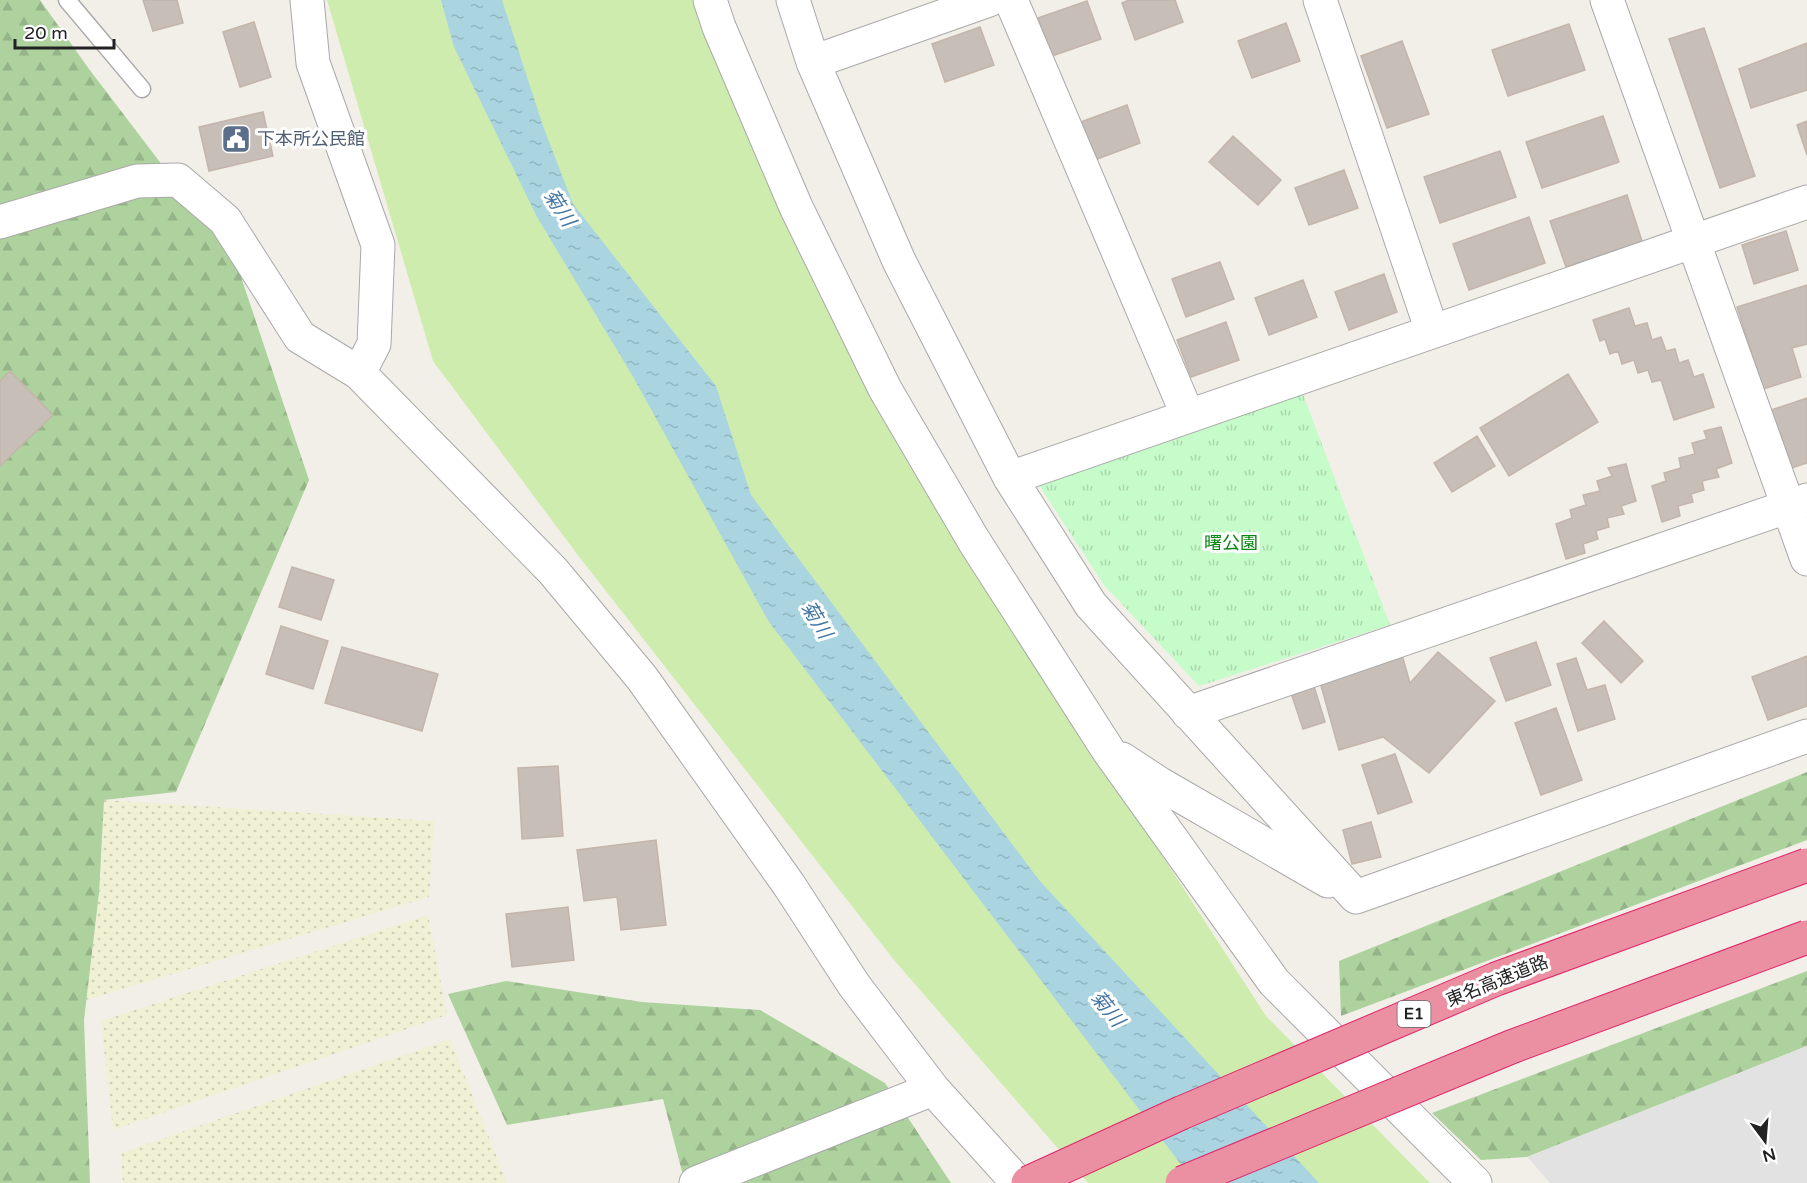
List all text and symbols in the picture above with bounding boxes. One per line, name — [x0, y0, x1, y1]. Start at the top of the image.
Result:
scale bar — [15, 12, 114, 50]
text: 20 m — [24, 22, 68, 44]
public building icon: 下本所公民館 — [220, 123, 252, 155]
place label: 下本所公民館 — [257, 128, 365, 150]
water label: 菊川 — [538, 185, 581, 233]
park label: 曙公園 — [1204, 532, 1258, 554]
water label: 菊川 — [795, 597, 838, 645]
street label: 東名高速道路 — [1443, 951, 1551, 1011]
water label: 菊川 — [1085, 986, 1130, 1034]
road number: E1 — [1398, 1001, 1430, 1027]
north arrow — [1735, 1111, 1795, 1171]
text: N — [1760, 1143, 1778, 1166]

